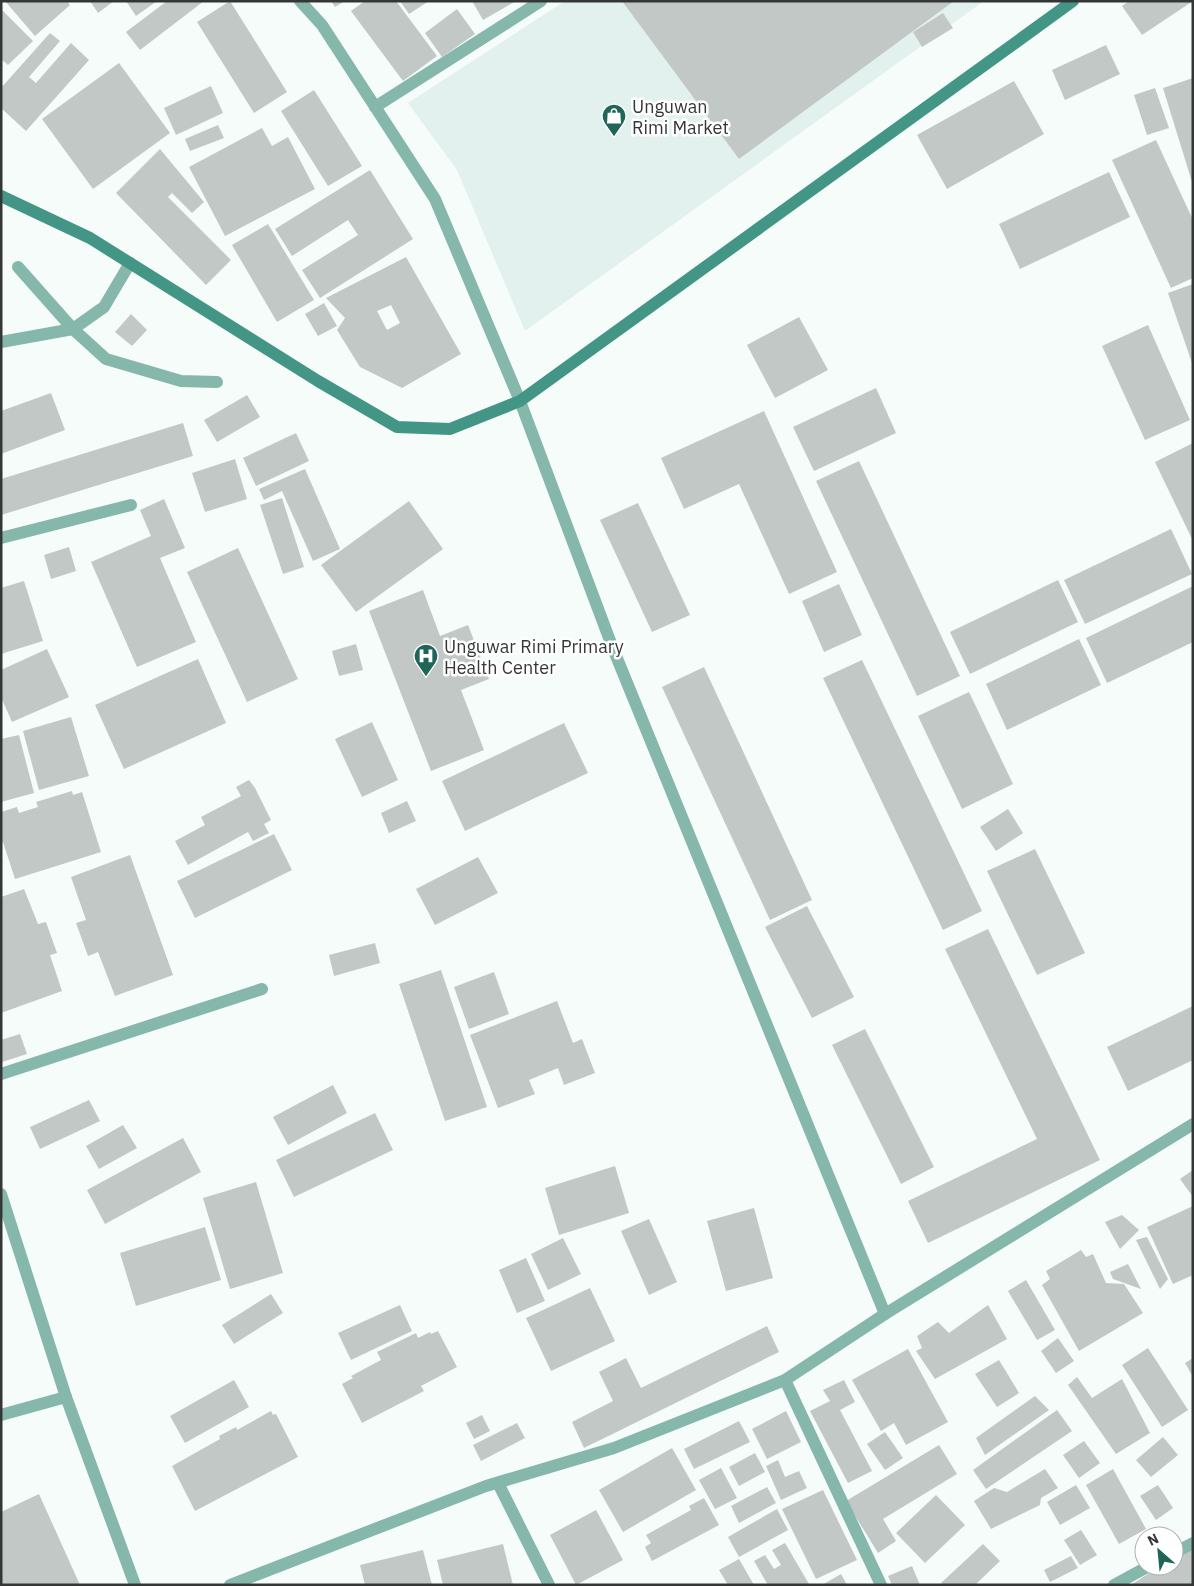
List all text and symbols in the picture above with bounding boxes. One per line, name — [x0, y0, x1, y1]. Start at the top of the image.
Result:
place label: Unguwan Rimi Market — [632, 95, 729, 139]
shop icon: Unguwan Rimi Market — [601, 103, 627, 137]
place label: Unguwar Rimi Primary Health Center — [444, 635, 624, 679]
hospital icon: Unguwar Rimi Primary Health Center — [413, 643, 439, 677]
north arrow — [1134, 1526, 1184, 1576]
text: N — [1144, 1529, 1162, 1550]

